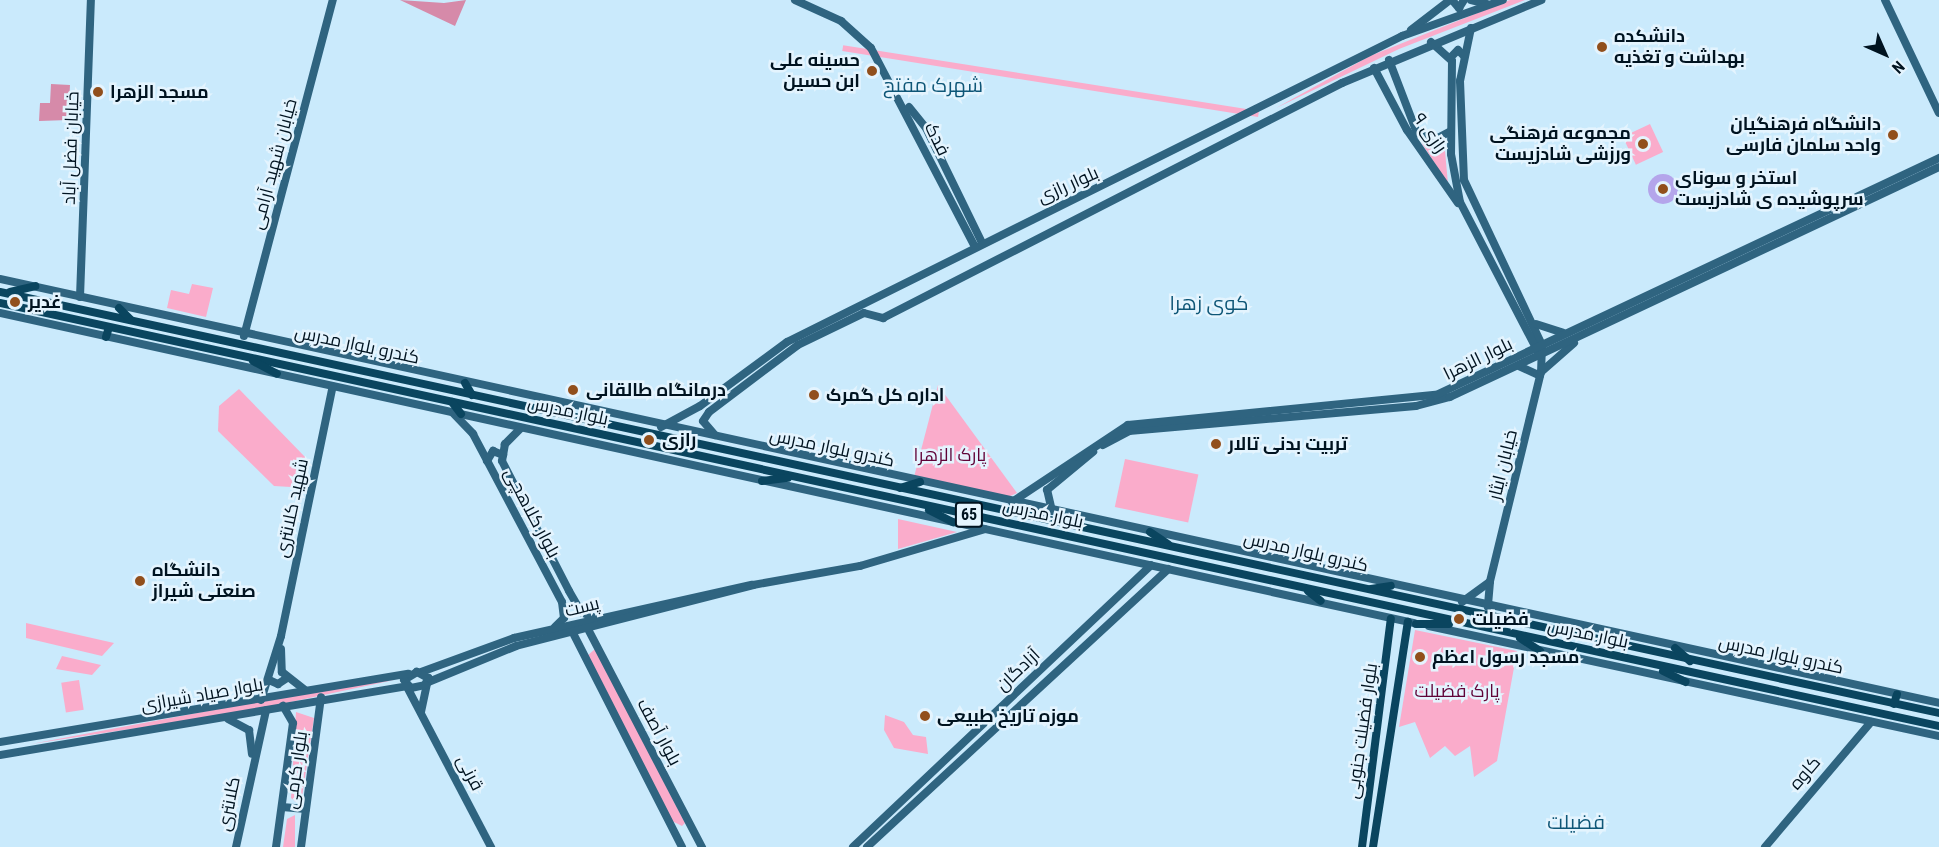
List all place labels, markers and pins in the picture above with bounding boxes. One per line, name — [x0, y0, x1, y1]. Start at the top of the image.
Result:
place label: دانشکده بهداشت و تغذیه — [1614, 26, 1745, 68]
marker: دانشکده بهداشت و تغذیه — [1595, 40, 1609, 54]
place label: حسینه علی ابن حسین — [770, 50, 860, 92]
marker: حسینه علی ابن حسین — [865, 64, 879, 78]
place label: مسجد الزهرا — [110, 81, 209, 103]
marker: مسجد الزهرا — [91, 85, 105, 99]
place label: دانشگاه فرهنگیان واحد سلمان فارسی — [1726, 114, 1881, 156]
place label: مجموعه فرهنگی ورزشی شادزیست — [1489, 123, 1631, 166]
marker: دانشگاه فرهنگیان واحد سلمان فارسی — [1886, 128, 1900, 142]
marker: مجموعه فرهنگی ورزشی شادزیست — [1636, 137, 1650, 151]
place label: استخر و سونای سرپوشیده ی شادزیست — [1675, 168, 1864, 210]
marker: استخر و سونای سرپوشیده ی شادزیست — [1656, 182, 1670, 196]
place label: غدیر — [28, 291, 61, 313]
marker: غدیر — [6, 293, 24, 311]
place label: درمانگاه طالقانی — [586, 379, 726, 401]
marker: درمانگاه طالقانی — [564, 381, 582, 399]
place label: اداره کل گمرک — [826, 384, 944, 406]
marker: اداره کل گمرک — [807, 388, 821, 402]
place label: رازی — [662, 429, 696, 451]
marker: رازی — [640, 431, 658, 449]
place label: تربیت بدنی تالار — [1228, 433, 1347, 455]
marker: تربیت بدنی تالار — [1209, 437, 1223, 451]
place label: دانشگاه صنعتی شیراز — [152, 560, 256, 602]
marker: دانشگاه صنعتی شیراز — [133, 574, 147, 588]
place label: فضیلت — [1472, 608, 1529, 630]
marker: فضیلت — [1450, 610, 1468, 628]
place label: مسجد رسول اعظم — [1432, 646, 1579, 668]
marker: مسجد رسول اعظم — [1413, 650, 1427, 664]
place label: موزه تاریخ طبیعی — [937, 705, 1079, 727]
marker: موزه تاریخ طبیعی — [918, 709, 932, 723]

